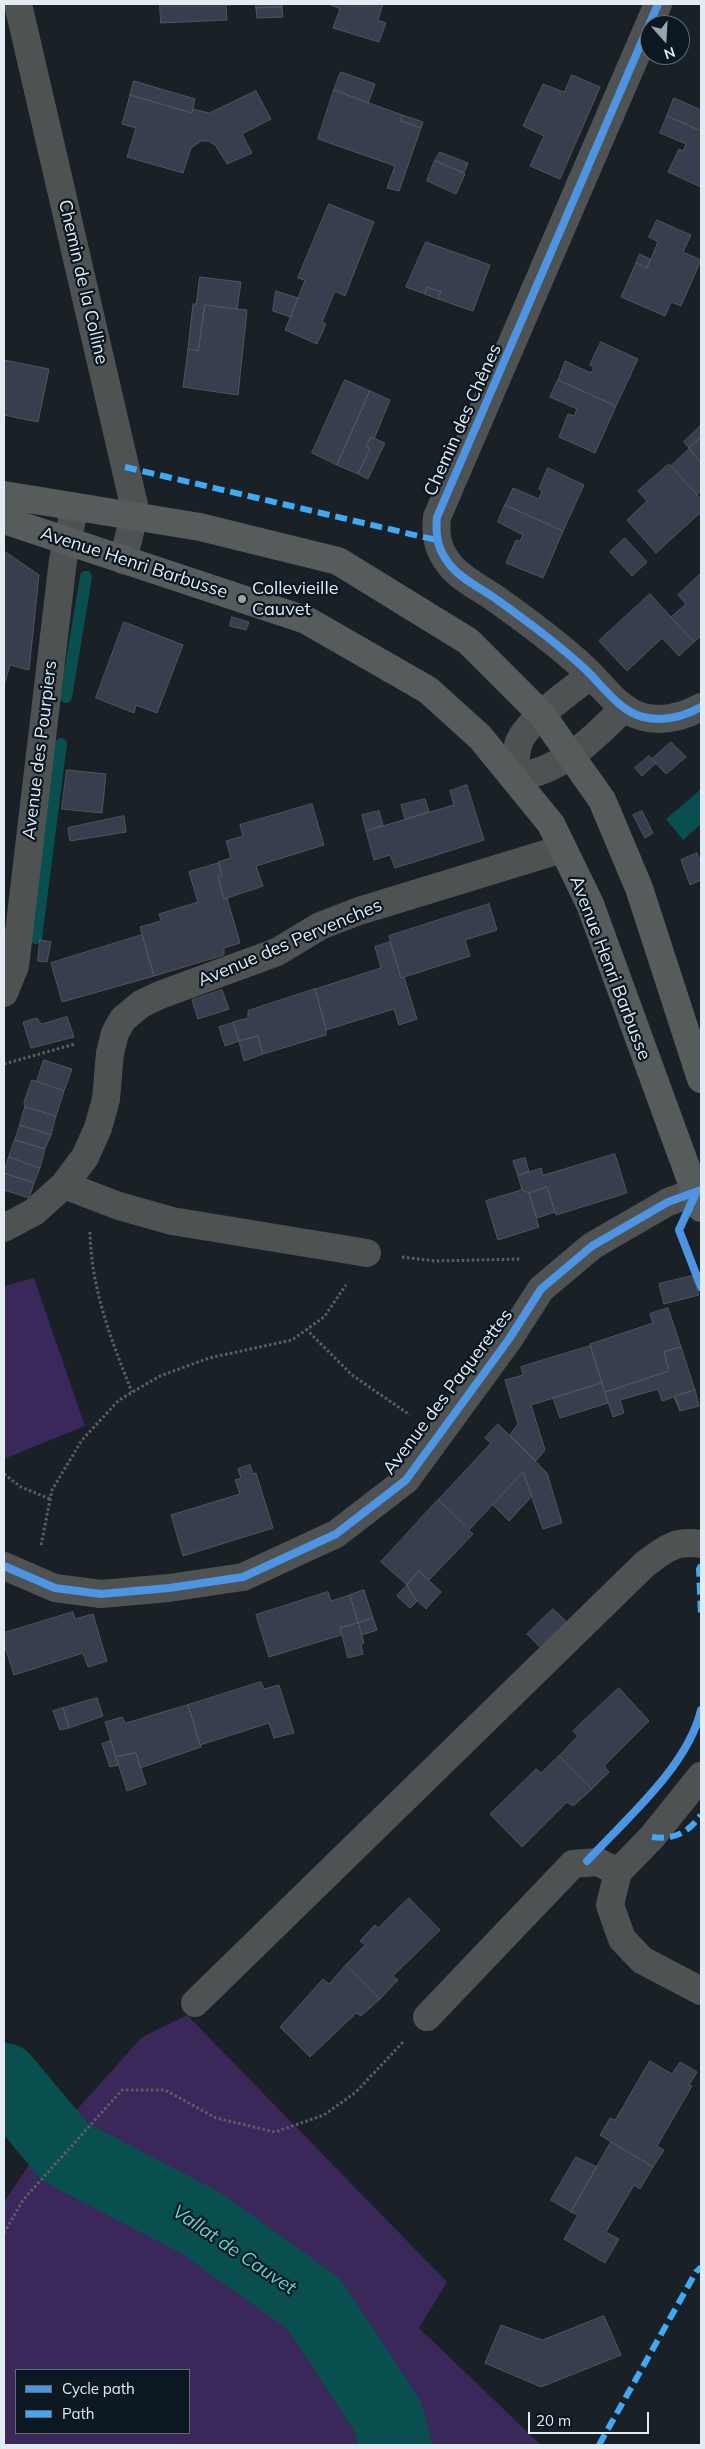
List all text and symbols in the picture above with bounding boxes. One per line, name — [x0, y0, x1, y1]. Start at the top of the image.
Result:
north arrow — [640, 15, 690, 65]
text: N — [662, 43, 677, 63]
street label: Chemin de la Colline — [54, 198, 112, 366]
street label: Chemin des Chênes — [420, 341, 506, 499]
street label: Avenue Henri Barbusse — [38, 523, 230, 603]
place label: Collevieille Cauvet — [252, 578, 338, 620]
marker: Collevieille Cauvet — [236, 593, 248, 605]
street label: Avenue des Pourpiers — [18, 659, 62, 841]
street label: Avenue Henri Barbusse — [565, 873, 655, 1063]
street label: Avenue des Pervenches — [195, 894, 385, 992]
street label: Avenue des Paquerettes — [379, 1305, 517, 1479]
water label: Vallat de Cauvet — [168, 2200, 300, 2300]
legend — [15, 2369, 190, 2434]
text: Cycle path — [62, 2379, 135, 2398]
scale bar — [530, 2402, 651, 2434]
text: Path — [62, 2404, 94, 2423]
text: 20 m — [536, 2411, 571, 2430]

